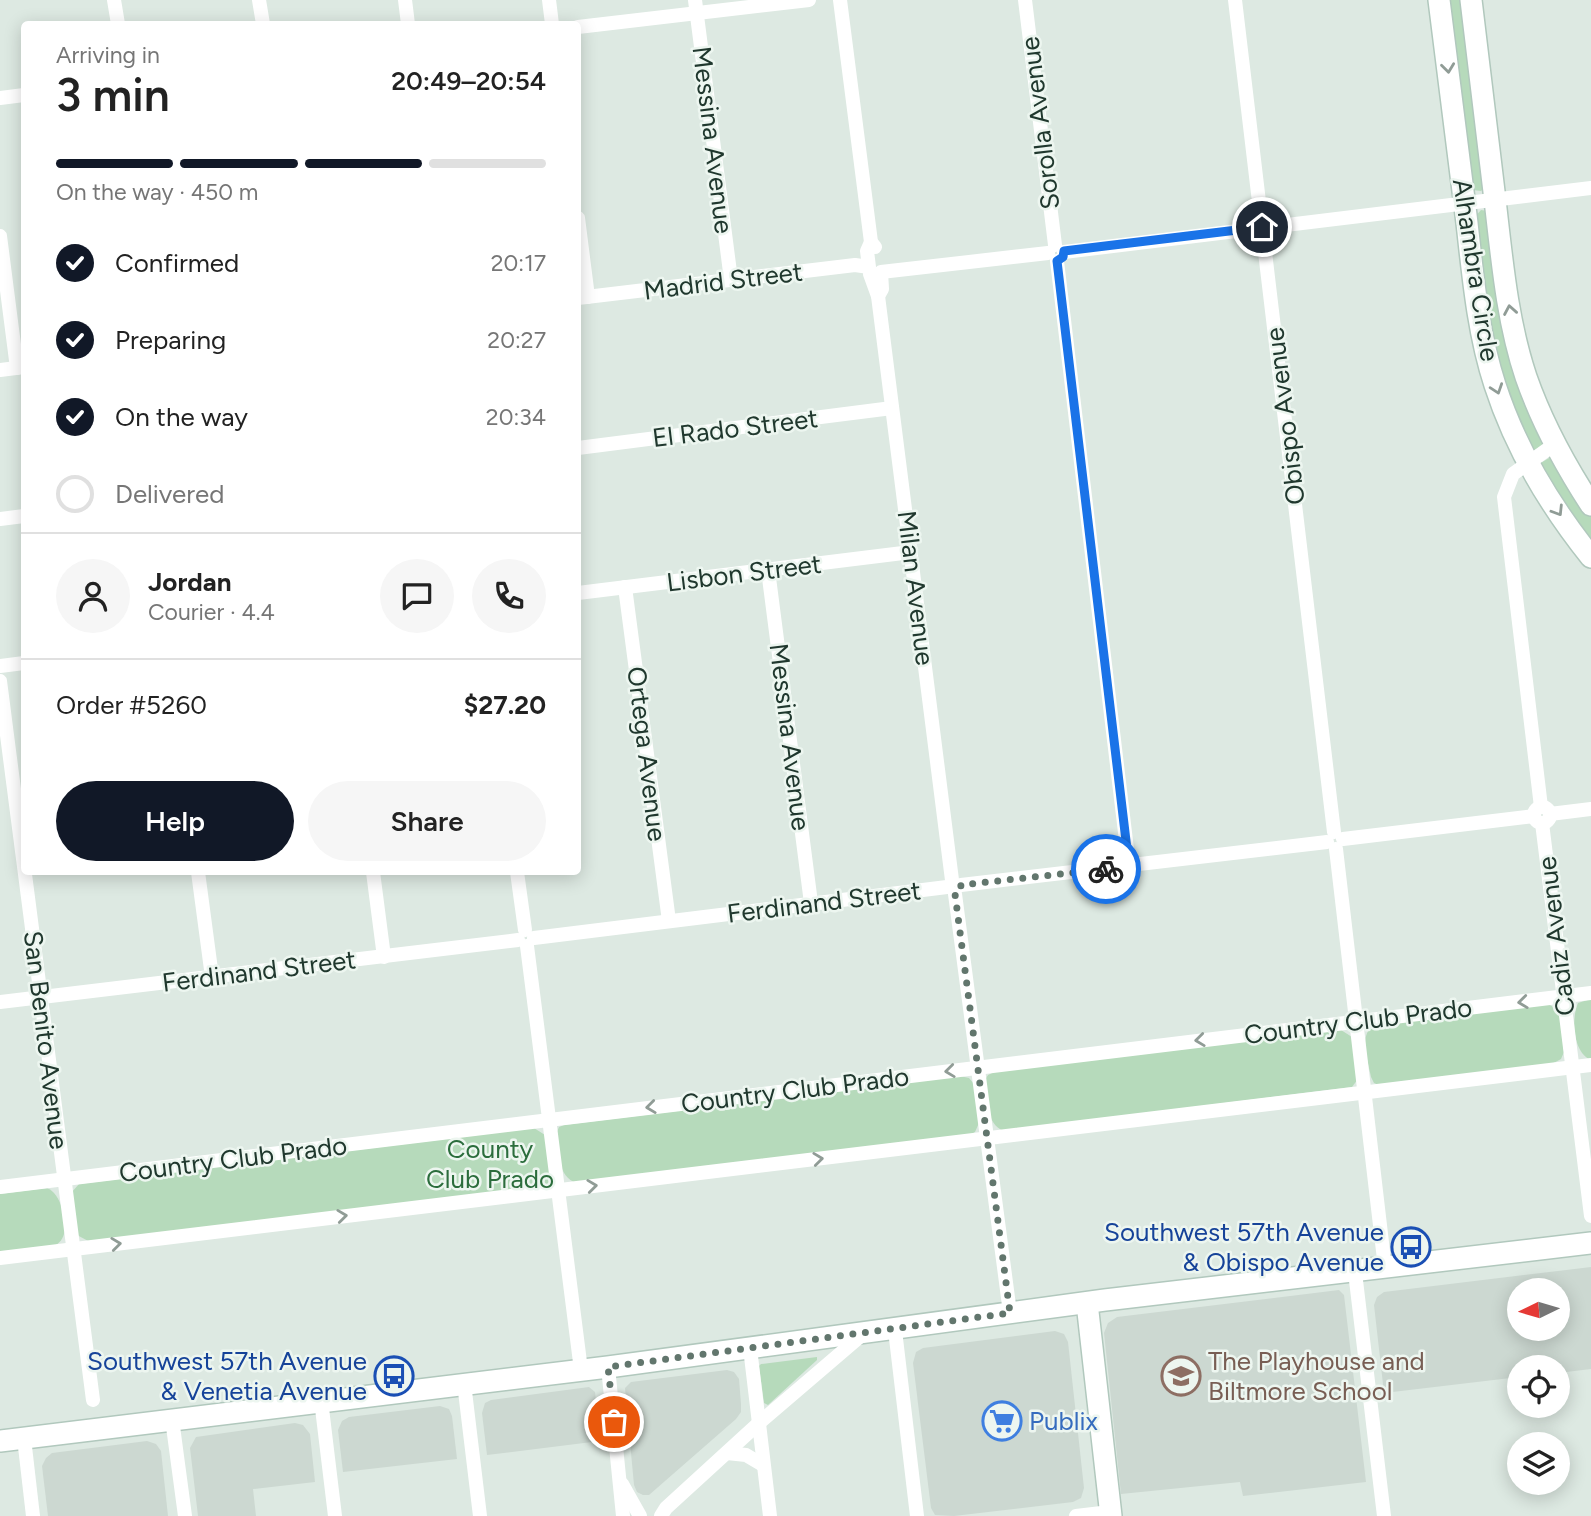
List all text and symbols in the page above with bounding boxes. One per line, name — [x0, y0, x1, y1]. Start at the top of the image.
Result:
street label: Sorolla Avenue — [1014, 35, 1066, 211]
text: Arriving in — [56, 41, 160, 69]
street label: Messina Avenue — [686, 44, 740, 236]
one-way arrow — [1440, 62, 1455, 74]
text: 20:49–20:54 — [391, 65, 546, 97]
text: 3 min — [56, 67, 170, 123]
street label: Alhambra Circle — [1446, 176, 1506, 364]
text: On the way · 450 m — [56, 178, 258, 206]
pin — [1232, 197, 1292, 257]
icon: home — [1243, 208, 1281, 246]
icon: check — [56, 244, 94, 282]
text: Confirmed — [115, 247, 239, 279]
text: 20:17 — [491, 249, 546, 277]
street label: Madrid Street — [642, 255, 804, 307]
one-way arrow — [1503, 304, 1518, 316]
icon: check — [56, 321, 94, 359]
text: Preparing — [115, 324, 226, 356]
text: 20:27 — [487, 326, 546, 354]
street label: Obispo Avenue — [1258, 326, 1312, 506]
one-way arrow — [1489, 382, 1503, 395]
icon: check — [56, 398, 94, 436]
text: On the way — [115, 401, 248, 433]
street label: El Rado Street — [650, 402, 820, 454]
text: 20:34 — [486, 403, 546, 431]
text: Delivered — [115, 478, 224, 510]
one-way arrow — [1550, 504, 1563, 517]
street label: Milan Avenue — [891, 509, 941, 667]
street label: Lisbon Street — [665, 548, 823, 598]
button: person — [56, 559, 130, 633]
button: chat — [380, 559, 454, 633]
button: phone — [472, 559, 546, 633]
text: Jordan — [148, 566, 231, 598]
text: Courier · 4.4 — [148, 598, 275, 626]
street label: Messina Avenue — [763, 641, 817, 833]
street label: Ortega Avenue — [620, 665, 674, 843]
text: Order #5260 — [56, 689, 207, 721]
text: $27.20 — [464, 689, 546, 721]
button: Help — [56, 781, 294, 861]
button: Share — [308, 781, 546, 861]
courier — [1071, 834, 1141, 904]
icon: bike — [1087, 850, 1125, 888]
street label: Cadiz Avenue — [1530, 854, 1582, 1018]
street label: Ferdinand Street — [725, 874, 923, 930]
street label: San Benito Avenue — [17, 929, 75, 1151]
street label: Ferdinand Street — [160, 943, 358, 999]
street label: Country Club Prado — [1242, 991, 1474, 1051]
one-way arrow — [1517, 994, 1529, 1009]
one-way arrow — [1194, 1033, 1206, 1048]
street label: Country Club Prado — [679, 1060, 911, 1120]
one-way arrow — [944, 1064, 956, 1079]
one-way arrow — [645, 1100, 657, 1115]
street label: Country Club Prado — [117, 1129, 349, 1189]
park label: County Club Prado — [426, 1133, 554, 1195]
one-way arrow — [812, 1151, 824, 1166]
one-way arrow — [587, 1178, 598, 1193]
one-way arrow — [336, 1209, 348, 1224]
place label: Southwest 57th Avenue & Obispo Avenue — [1104, 1216, 1384, 1278]
bus stop icon: Southwest 57th Avenue & Obispo Avenue — [1390, 1226, 1432, 1268]
one-way arrow — [111, 1237, 122, 1252]
north arrow — [1507, 1278, 1570, 1340]
map controls — [1507, 1278, 1570, 1495]
place label: Southwest 57th Avenue & Venetia Avenue — [87, 1345, 367, 1407]
place label: The Playhouse and Biltmore School — [1208, 1345, 1425, 1407]
bus stop icon: Southwest 57th Avenue & Venetia Avenue — [373, 1355, 415, 1397]
school or university icon: The Playhouse and Biltmore School — [1160, 1355, 1202, 1397]
button: locate — [1507, 1355, 1570, 1418]
pin — [584, 1392, 644, 1452]
supermarket icon: Publix — [981, 1400, 1023, 1442]
icon: bag — [595, 1403, 633, 1441]
place label: Publix — [1029, 1405, 1098, 1437]
button: layers — [1507, 1432, 1570, 1495]

